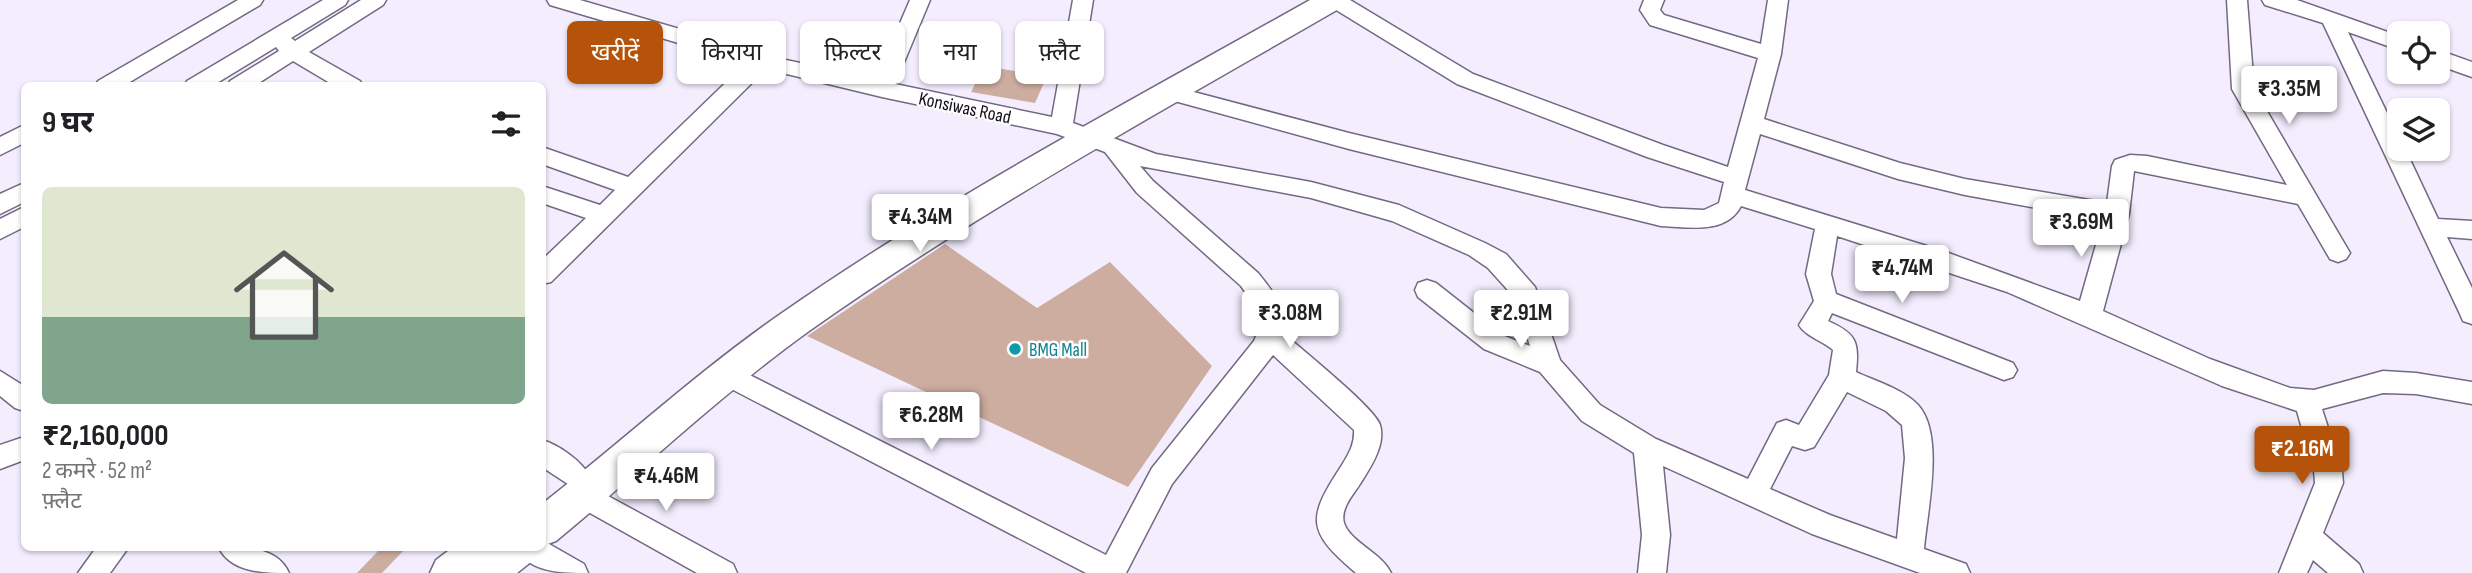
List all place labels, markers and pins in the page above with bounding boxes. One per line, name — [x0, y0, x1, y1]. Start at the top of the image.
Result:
pin: ₹3.35M — [2232, 66, 2346, 126]
pin: ₹4.34M — [863, 194, 977, 254]
pin: ₹3.69M — [2024, 200, 2138, 259]
pin: ₹4.74M — [1845, 246, 1959, 305]
pin: ₹3.08M — [1233, 290, 1347, 350]
pin: ₹2.91M — [1464, 290, 1578, 350]
place label: BMG Mall — [1029, 339, 1087, 362]
marker: BMG Mall — [1007, 341, 1023, 357]
pin: ₹6.28M — [874, 392, 988, 452]
pin: ₹2.16M — [2245, 426, 2359, 486]
pin: ₹4.46M — [609, 454, 723, 513]

